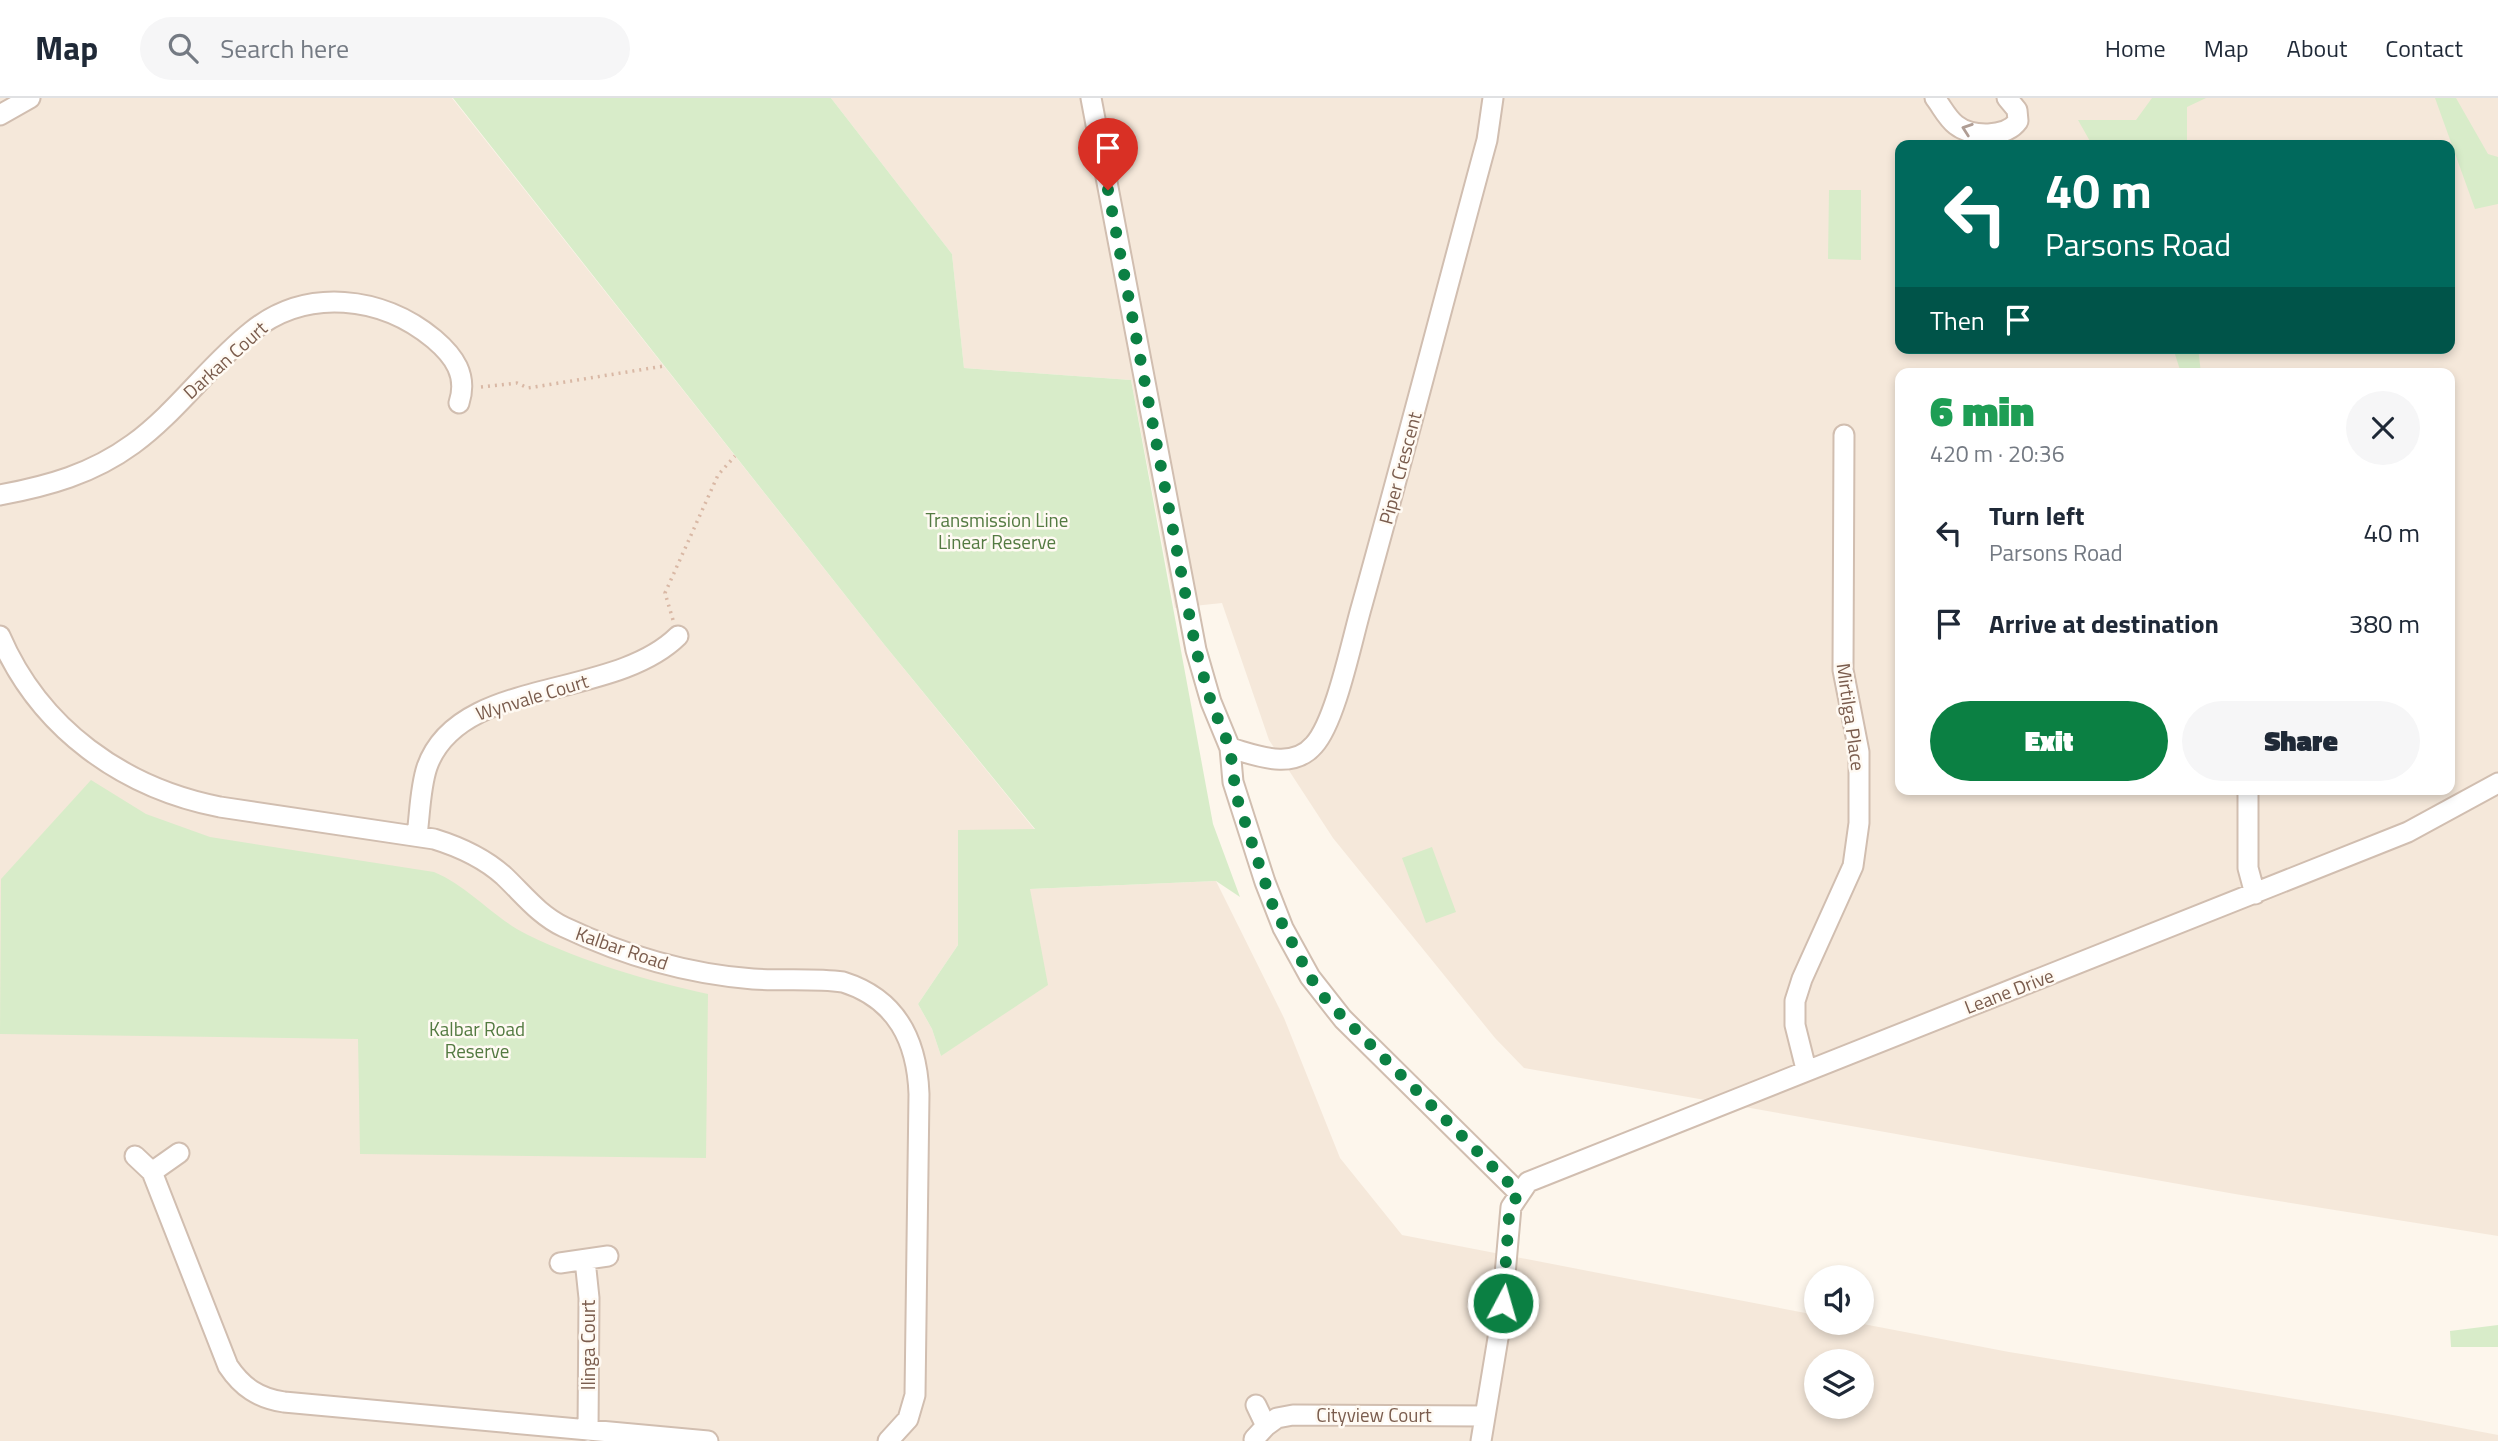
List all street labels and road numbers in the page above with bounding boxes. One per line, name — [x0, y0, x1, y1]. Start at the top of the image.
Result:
street label: Darkan Court — [176, 314, 274, 405]
street label: Piper Crescent — [1371, 408, 1429, 527]
street label: Mirtilga Place — [1830, 661, 1873, 773]
street label: Wynvale Court — [472, 666, 592, 727]
street label: Kalbar Road — [572, 918, 672, 977]
street label: Leane Drive — [1960, 960, 2058, 1021]
street label: Ilinga Court — [573, 1299, 602, 1390]
street label: Cityview Court — [1316, 1400, 1432, 1429]

